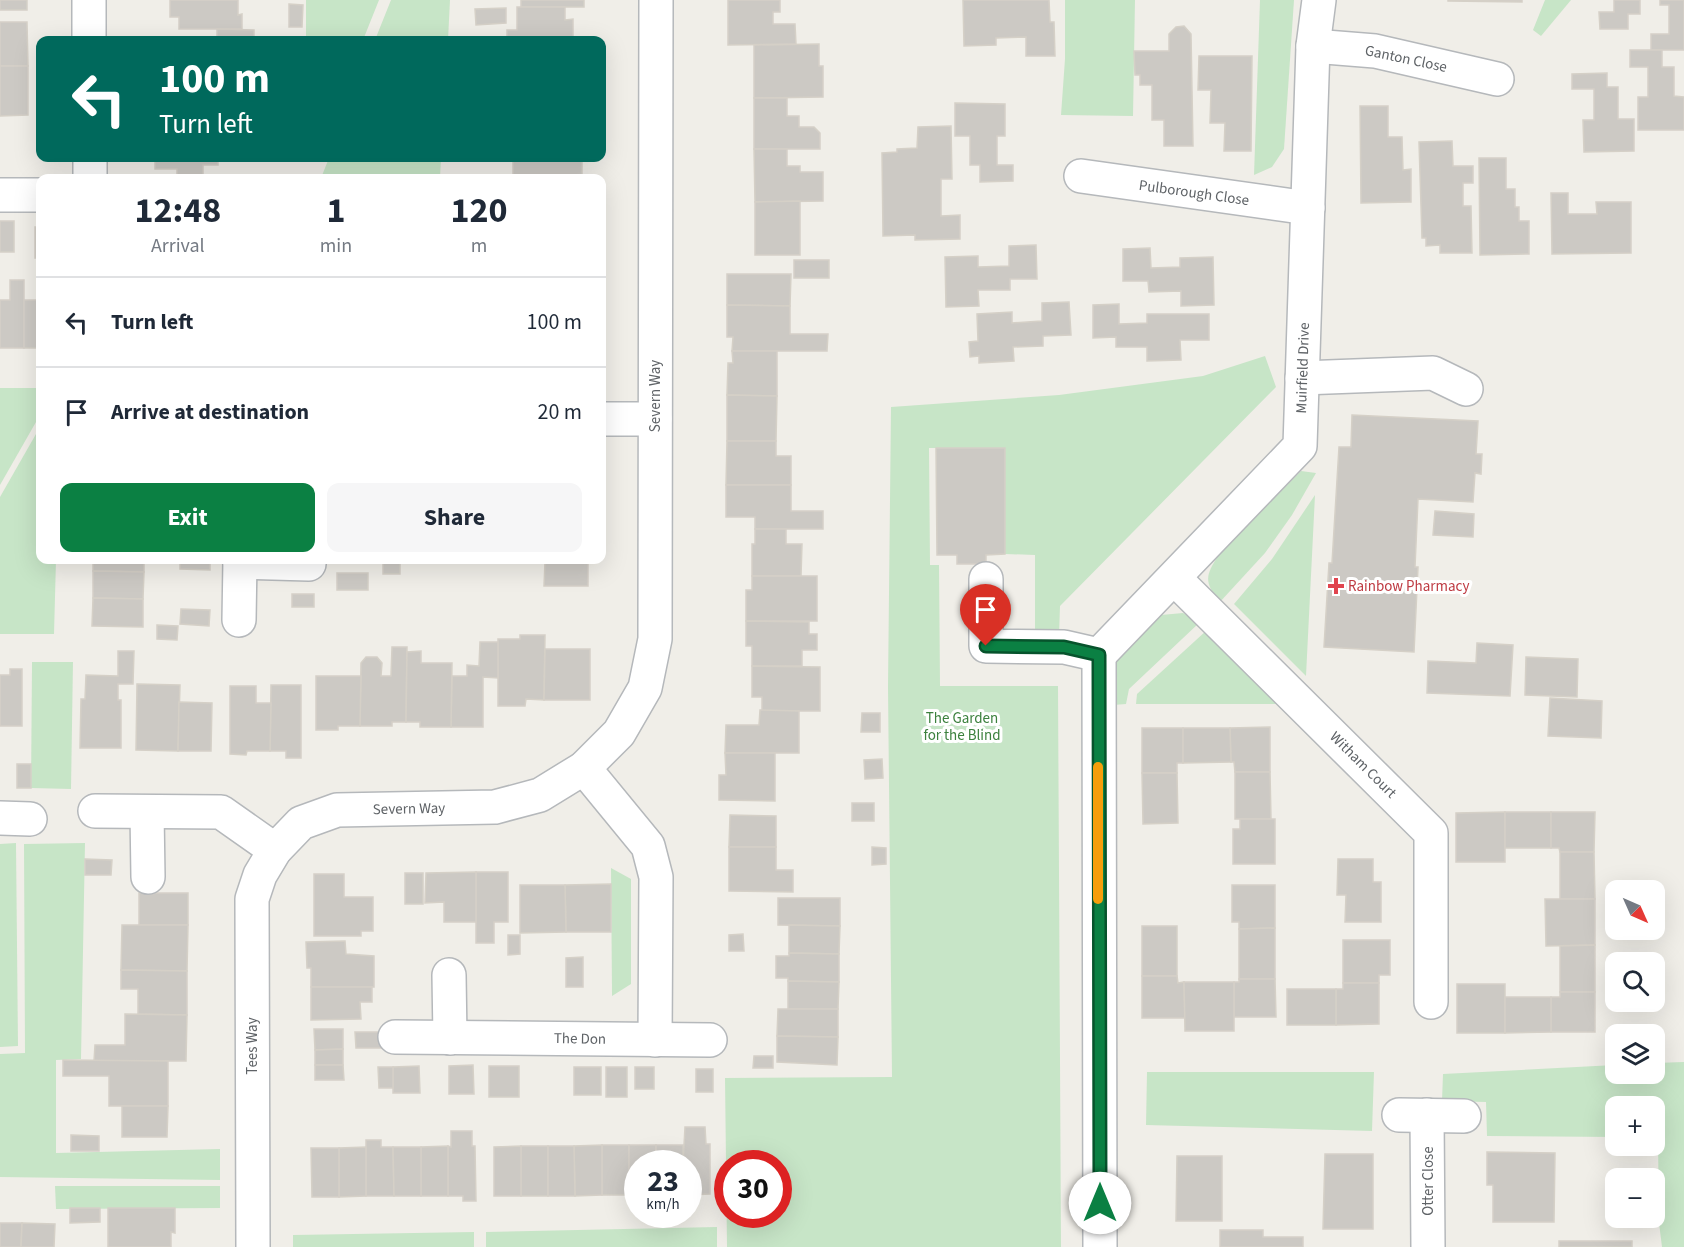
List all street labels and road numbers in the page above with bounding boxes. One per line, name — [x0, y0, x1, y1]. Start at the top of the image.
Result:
street label: Ganton Close — [1363, 40, 1449, 78]
street label: Pulborough Close — [1137, 175, 1251, 211]
street label: Muirfield Drive — [1291, 322, 1315, 414]
street label: Severn Way — [645, 360, 666, 432]
street label: Witham Court — [1325, 727, 1401, 803]
street label: Severn Way — [373, 798, 445, 820]
street label: Tees Way — [242, 1017, 263, 1075]
street label: The Don — [554, 1028, 606, 1050]
street label: Otter Close — [1418, 1146, 1439, 1216]

